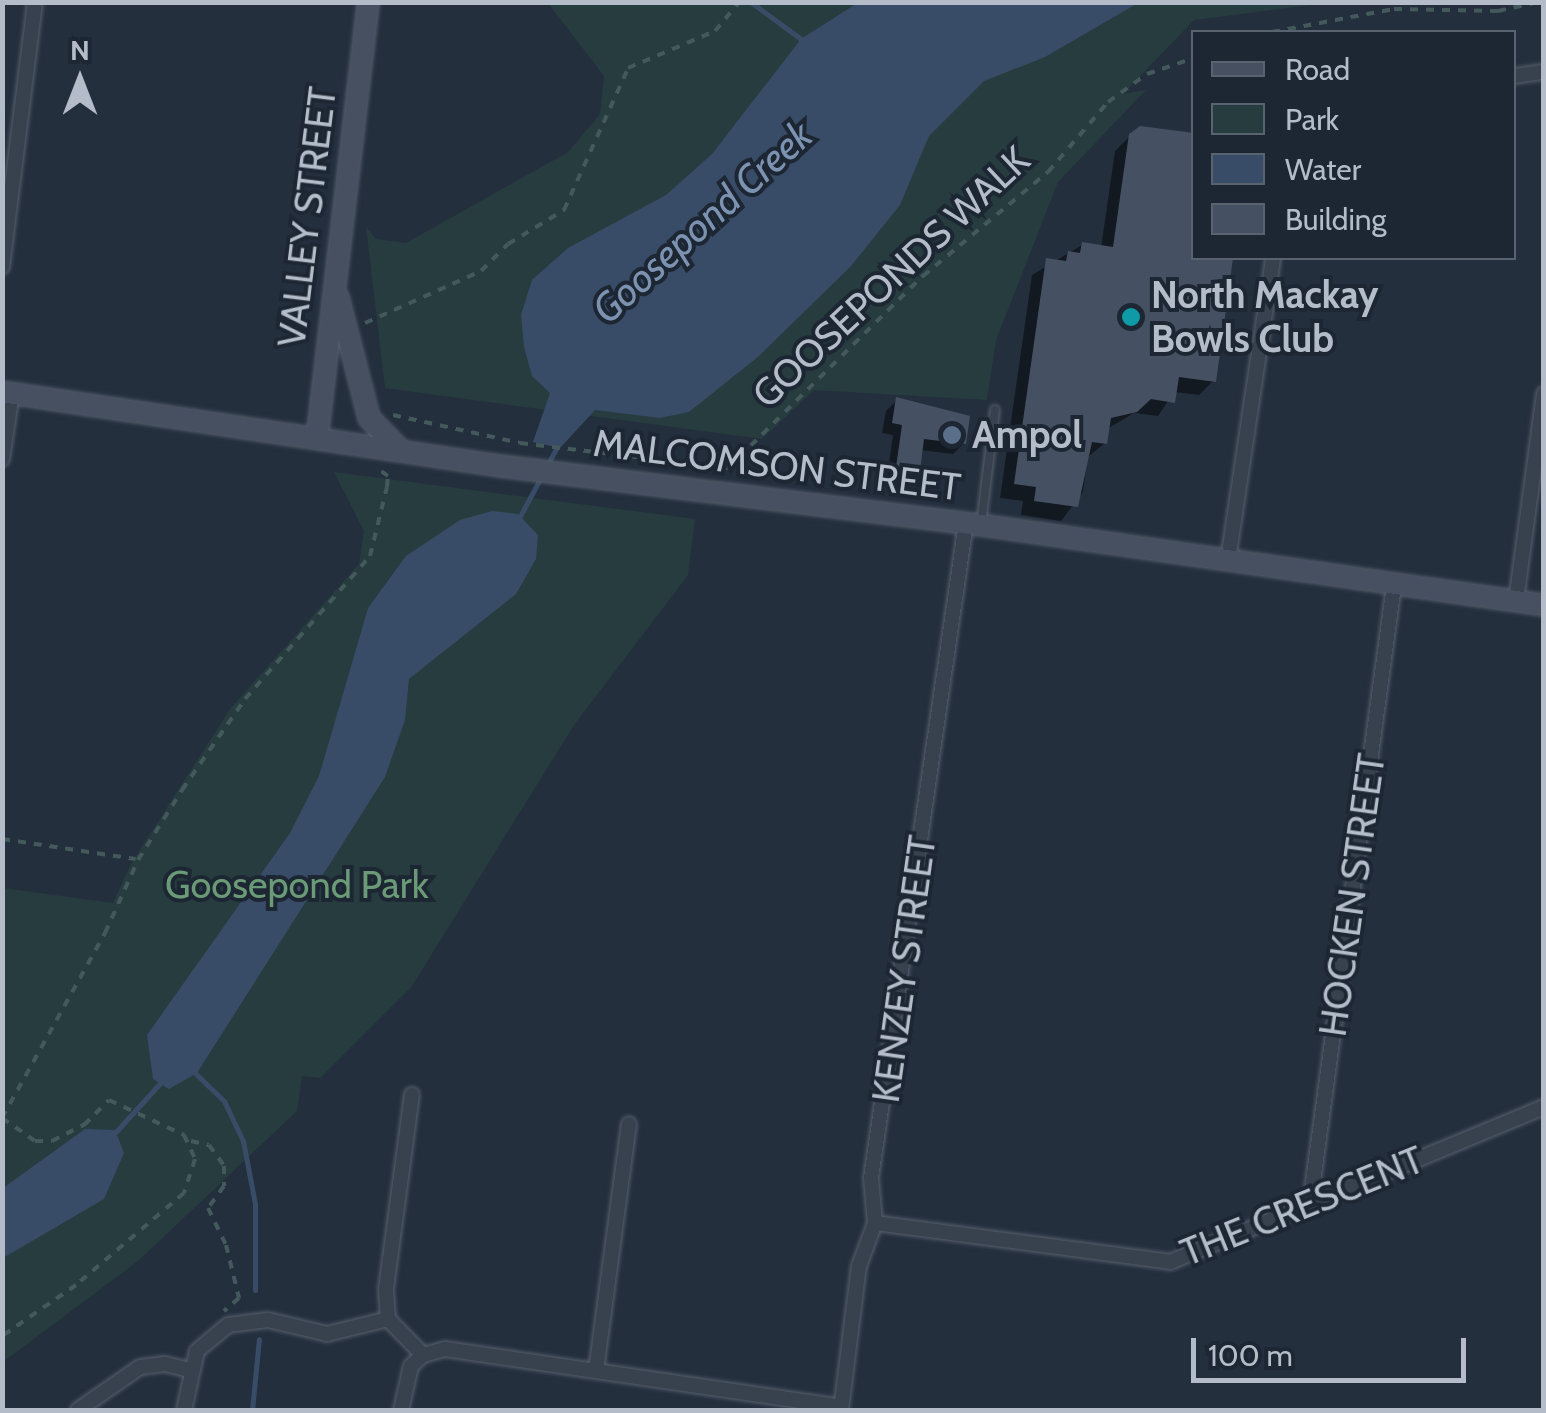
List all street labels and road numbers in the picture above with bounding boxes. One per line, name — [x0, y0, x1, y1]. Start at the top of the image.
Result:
street label: VALLEY STREET — [268, 84, 346, 350]
street label: GOOSEPONDS WALK — [743, 137, 1039, 417]
street label: MALCOMSON STREET — [591, 420, 963, 510]
street label: HOCKEN STREET — [1310, 751, 1394, 1039]
street label: KENZEY STREET — [863, 833, 945, 1105]
street label: THE CRESCENT — [1174, 1137, 1430, 1275]

